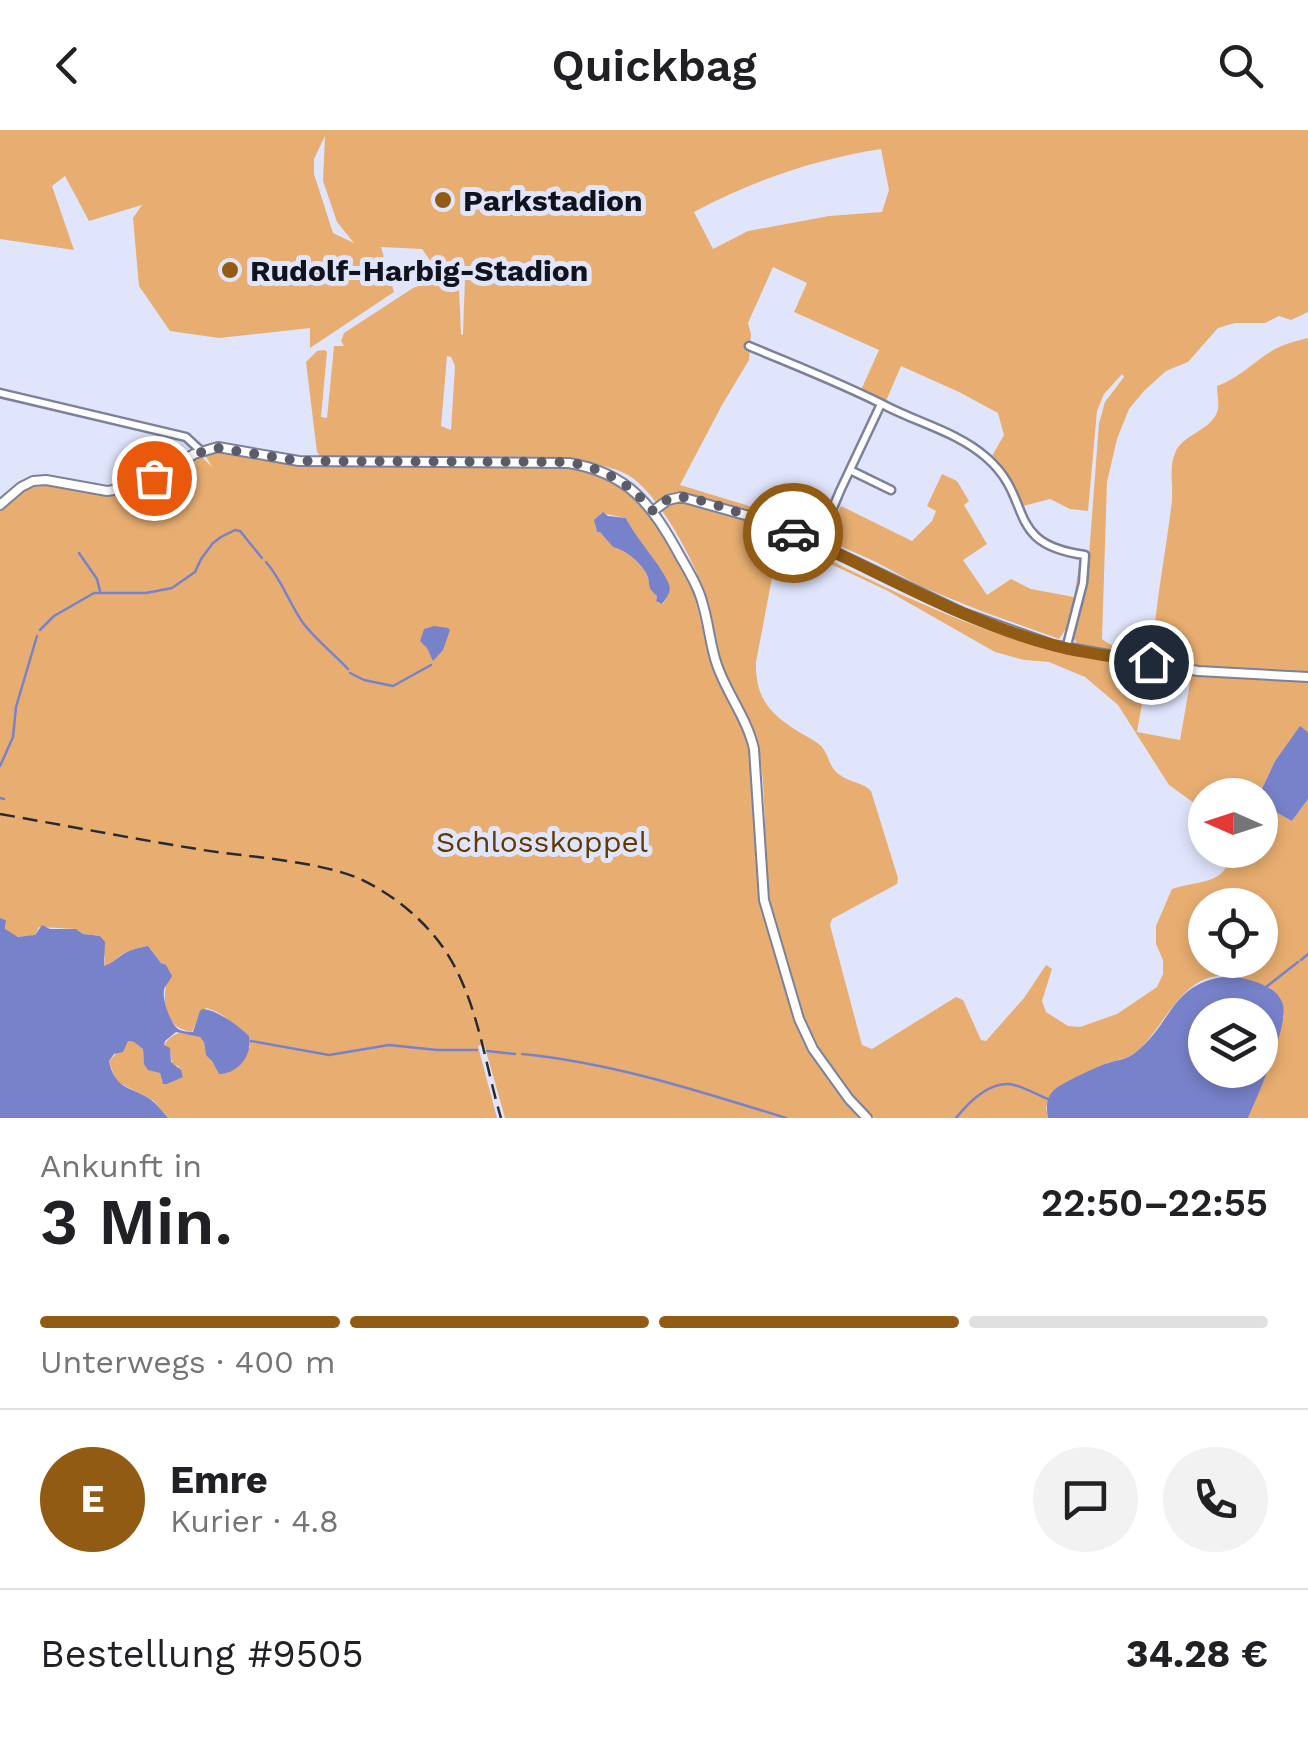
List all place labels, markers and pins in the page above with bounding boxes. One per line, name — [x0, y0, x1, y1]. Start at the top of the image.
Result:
place label: Parkstadion — [463, 183, 643, 218]
marker: Parkstadion — [432, 189, 454, 211]
place label: Rudolf-Harbig-Stadion — [250, 253, 588, 288]
marker: Rudolf-Harbig-Stadion — [219, 259, 241, 281]
pin — [112, 436, 197, 521]
pin — [1109, 620, 1194, 705]

